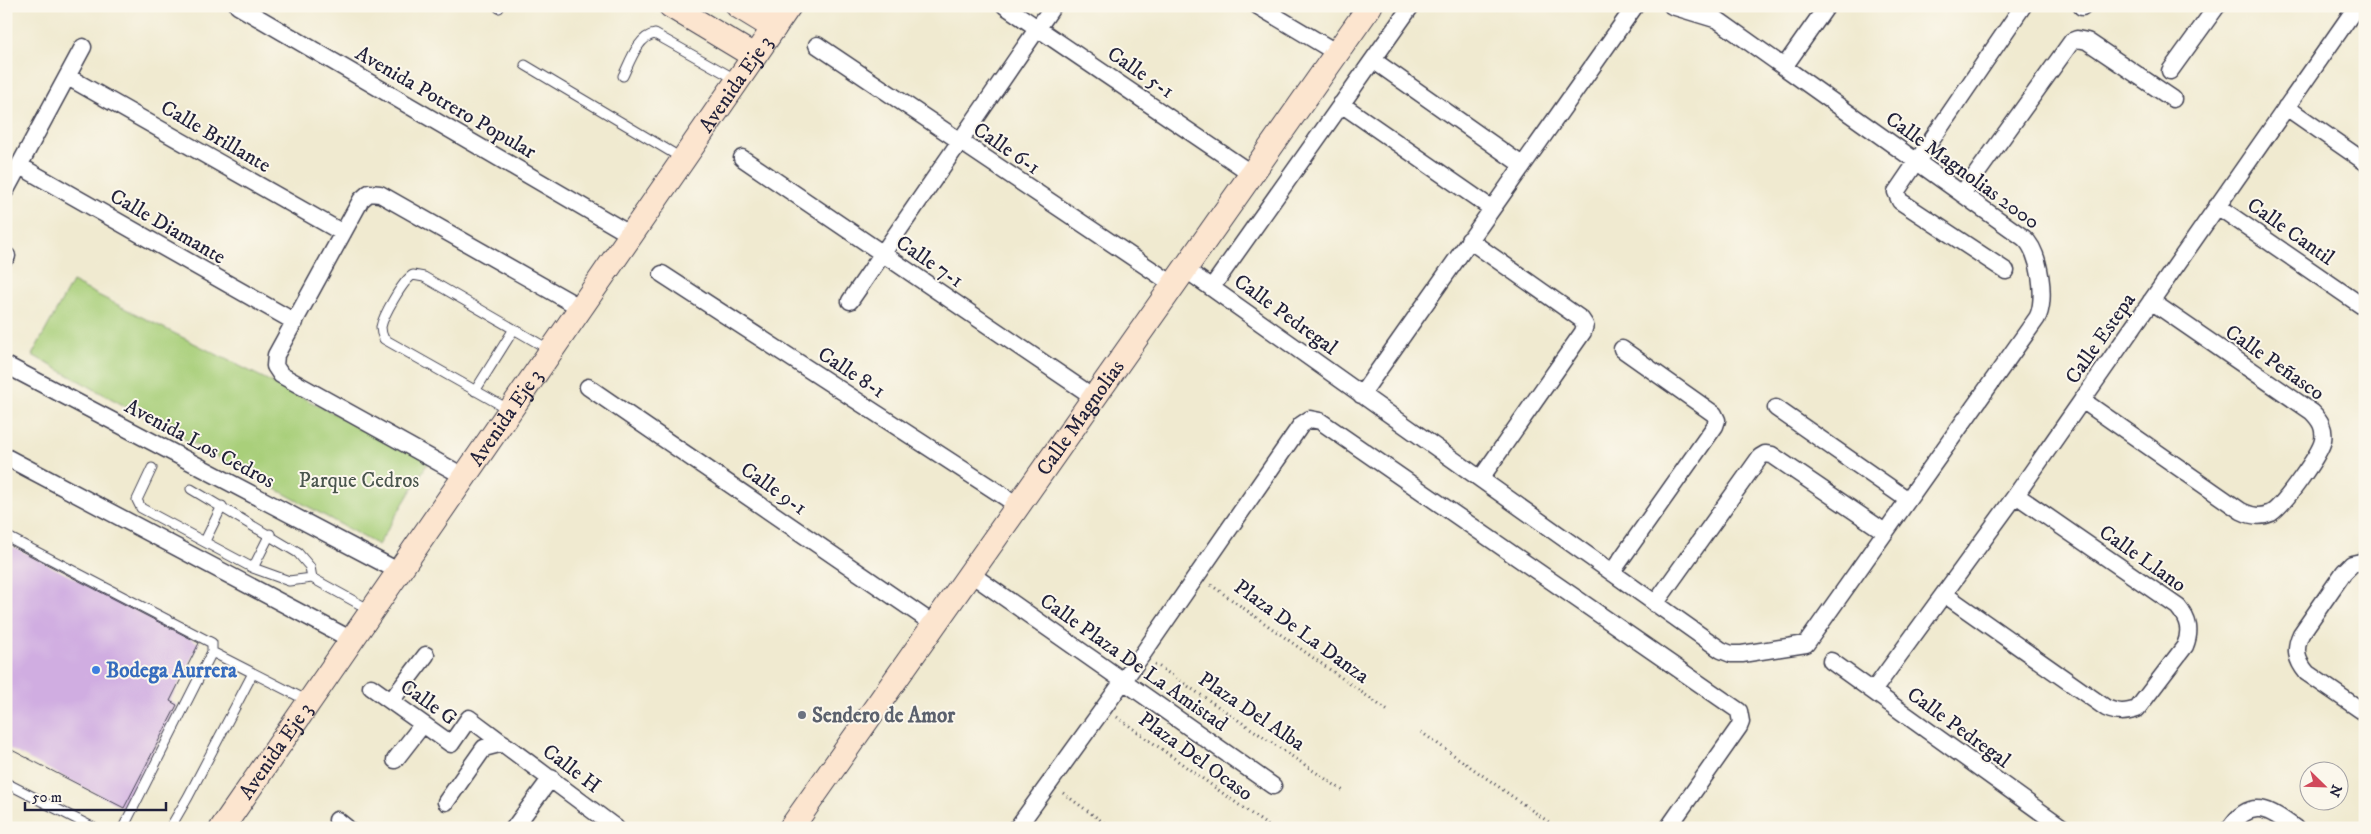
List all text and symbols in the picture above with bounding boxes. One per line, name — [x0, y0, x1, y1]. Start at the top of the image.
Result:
street label: Avenida Eje 3 — [694, 31, 779, 138]
street label: Avenida Potrero Popular — [350, 40, 541, 165]
street label: Calle 5-1 — [1102, 41, 1179, 105]
street label: Calle Brillante — [156, 95, 275, 179]
street label: Calle Magnolias 2000 — [1880, 106, 2045, 236]
street label: Calle 6-1 — [968, 117, 1045, 181]
street label: Calle Diamante — [105, 183, 230, 271]
street label: Calle Cantil — [2242, 192, 2340, 272]
street label: Calle 7-1 — [891, 230, 968, 294]
street label: Calle Pedregal — [1229, 269, 1343, 361]
street label: Calle Estepa — [2060, 288, 2142, 389]
street label: Calle Peñasco — [2220, 319, 2329, 407]
street label: Calle 8-1 — [813, 341, 890, 404]
street label: Calle Magnolias — [1031, 355, 1131, 481]
street label: Avenida Eje 3 — [464, 364, 549, 471]
street label: Avenida Los Cedros — [120, 393, 279, 494]
street label: Calle 9-1 — [735, 457, 812, 521]
park label: Parque Cedros — [299, 468, 419, 494]
street label: Calle Llano — [2094, 519, 2191, 598]
street label: Plaza De La Danza — [1229, 574, 1374, 690]
street label: Calle Plaza De La Amistad — [1034, 588, 1233, 738]
place label: Bodega Aurrera — [106, 658, 238, 684]
marker: Bodega Aurrera — [90, 664, 102, 676]
street label: Plaza Del Alba — [1193, 667, 1310, 757]
street label: Calle G — [395, 674, 462, 732]
street label: Calle Pedregal — [1902, 682, 2016, 774]
street label: Avenida Eje 3 — [234, 698, 319, 805]
place label: Sendero de Amor — [812, 703, 956, 729]
street label: Plaza Del Ocaso — [1133, 707, 1258, 807]
marker: Sendero de Amor — [796, 709, 808, 721]
street label: Calle H — [537, 738, 606, 799]
north arrow — [2298, 762, 2348, 812]
scale bar — [25, 779, 166, 811]
text: N — [2324, 782, 2346, 800]
text: 50 m — [32, 788, 62, 807]

